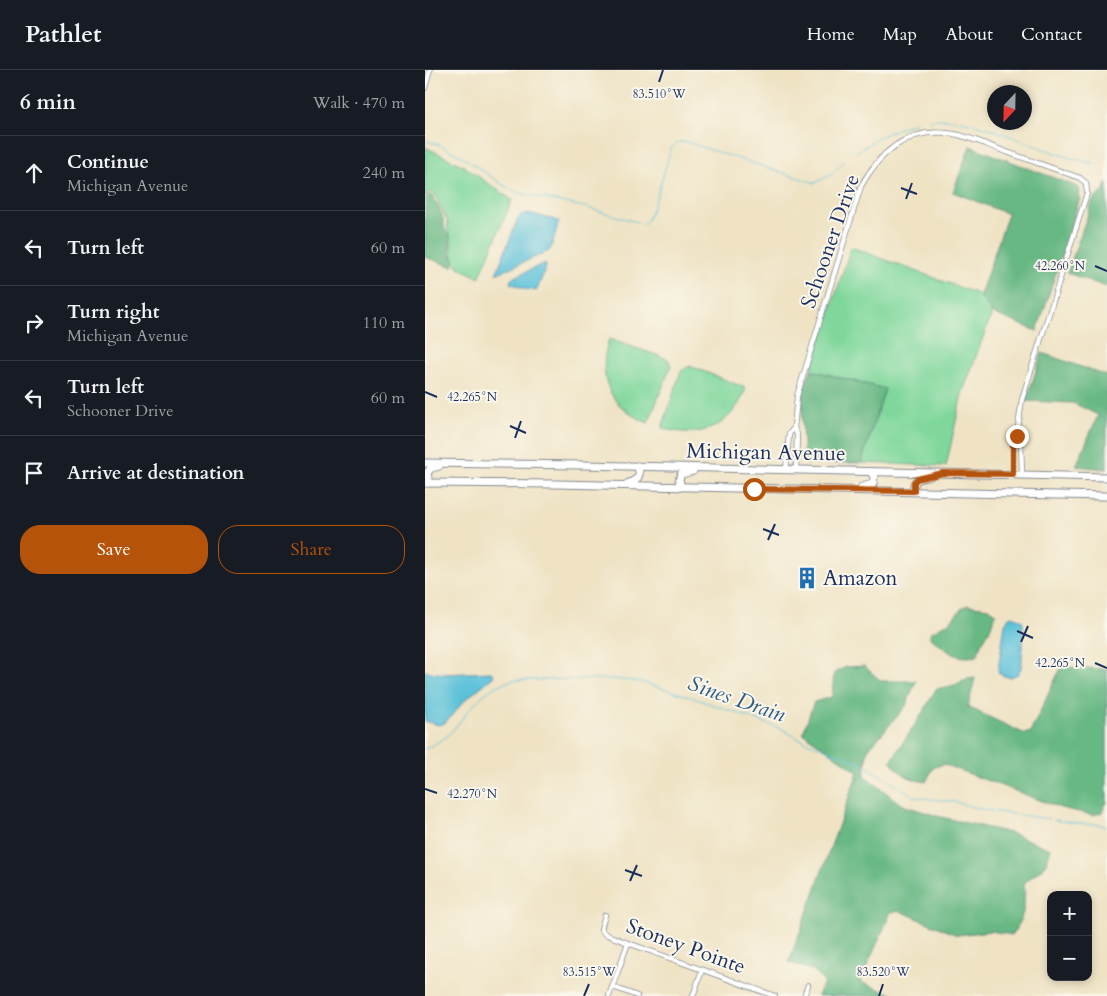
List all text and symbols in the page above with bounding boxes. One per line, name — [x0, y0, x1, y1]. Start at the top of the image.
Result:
text: Pathlet — [25, 18, 102, 51]
text: Home — [807, 22, 855, 47]
text: Map — [883, 22, 917, 47]
text: About — [945, 22, 993, 47]
text: Contact — [1021, 22, 1082, 47]
north arrow — [987, 85, 1032, 130]
text: 83.510°W — [632, 86, 686, 102]
text: 6 min — [20, 88, 76, 117]
text: Walk · 470 m — [313, 92, 405, 114]
text: Continue — [67, 149, 149, 175]
icon: ahead — [20, 159, 48, 187]
text: 240 m — [363, 162, 405, 184]
street label: Schooner Drive — [794, 170, 867, 312]
text: Michigan Avenue — [67, 175, 188, 197]
icon: left — [20, 234, 48, 262]
text: Turn left — [67, 235, 144, 261]
text: 60 m — [371, 237, 405, 259]
text: 42.260°N — [1035, 258, 1086, 274]
text: Turn right — [67, 299, 159, 325]
icon: right — [20, 309, 48, 337]
text: 110 m — [363, 312, 405, 334]
text: Michigan Avenue — [67, 325, 188, 347]
text: Turn left — [67, 374, 144, 400]
icon: left — [20, 384, 48, 412]
text: 60 m — [371, 387, 405, 409]
text: 42.265°N — [447, 389, 498, 405]
text: Schooner Drive — [67, 400, 174, 422]
route end — [1006, 425, 1029, 448]
street label: Michigan Avenue — [686, 437, 846, 468]
icon: arrive — [20, 459, 48, 487]
text: Arrive at destination — [67, 460, 244, 486]
route start — [743, 478, 766, 501]
button: Save — [20, 525, 208, 574]
button: Share — [218, 525, 405, 574]
place label: Amazon — [823, 564, 898, 593]
building icon: Amazon — [794, 565, 820, 591]
text: 42.265°N — [1035, 655, 1086, 671]
water label: Sines Drain — [684, 668, 790, 730]
text: 42.270°N — [447, 786, 498, 802]
map controls — [1047, 891, 1092, 981]
button: + — [1047, 891, 1092, 936]
street label: Stoney Pointe — [622, 912, 749, 981]
button: − — [1047, 936, 1092, 981]
text: 83.515°W — [562, 964, 616, 980]
text: 83.520°W — [856, 964, 910, 980]

